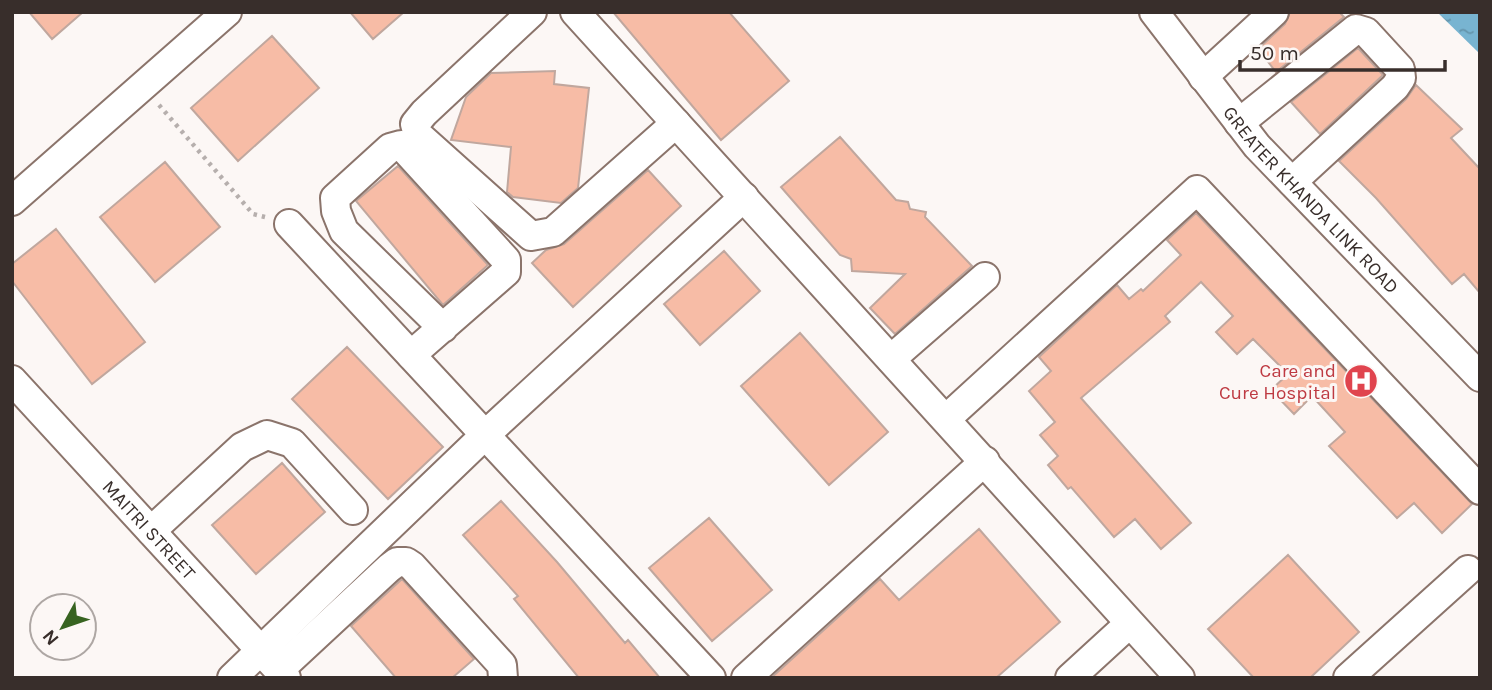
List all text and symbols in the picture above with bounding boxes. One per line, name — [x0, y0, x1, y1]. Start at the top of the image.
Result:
scale bar — [1240, 28, 1445, 72]
text: 50 m — [1250, 41, 1299, 65]
street label: GREATER KHANDA LINK ROAD — [1218, 102, 1403, 298]
place label: Care and Cure Hospital — [1219, 360, 1336, 404]
hospital icon: Care and Cure Hospital — [1342, 362, 1380, 400]
street label: MAITRI STREET — [98, 476, 200, 585]
north arrow — [28, 592, 98, 662]
text: N — [38, 625, 64, 650]

